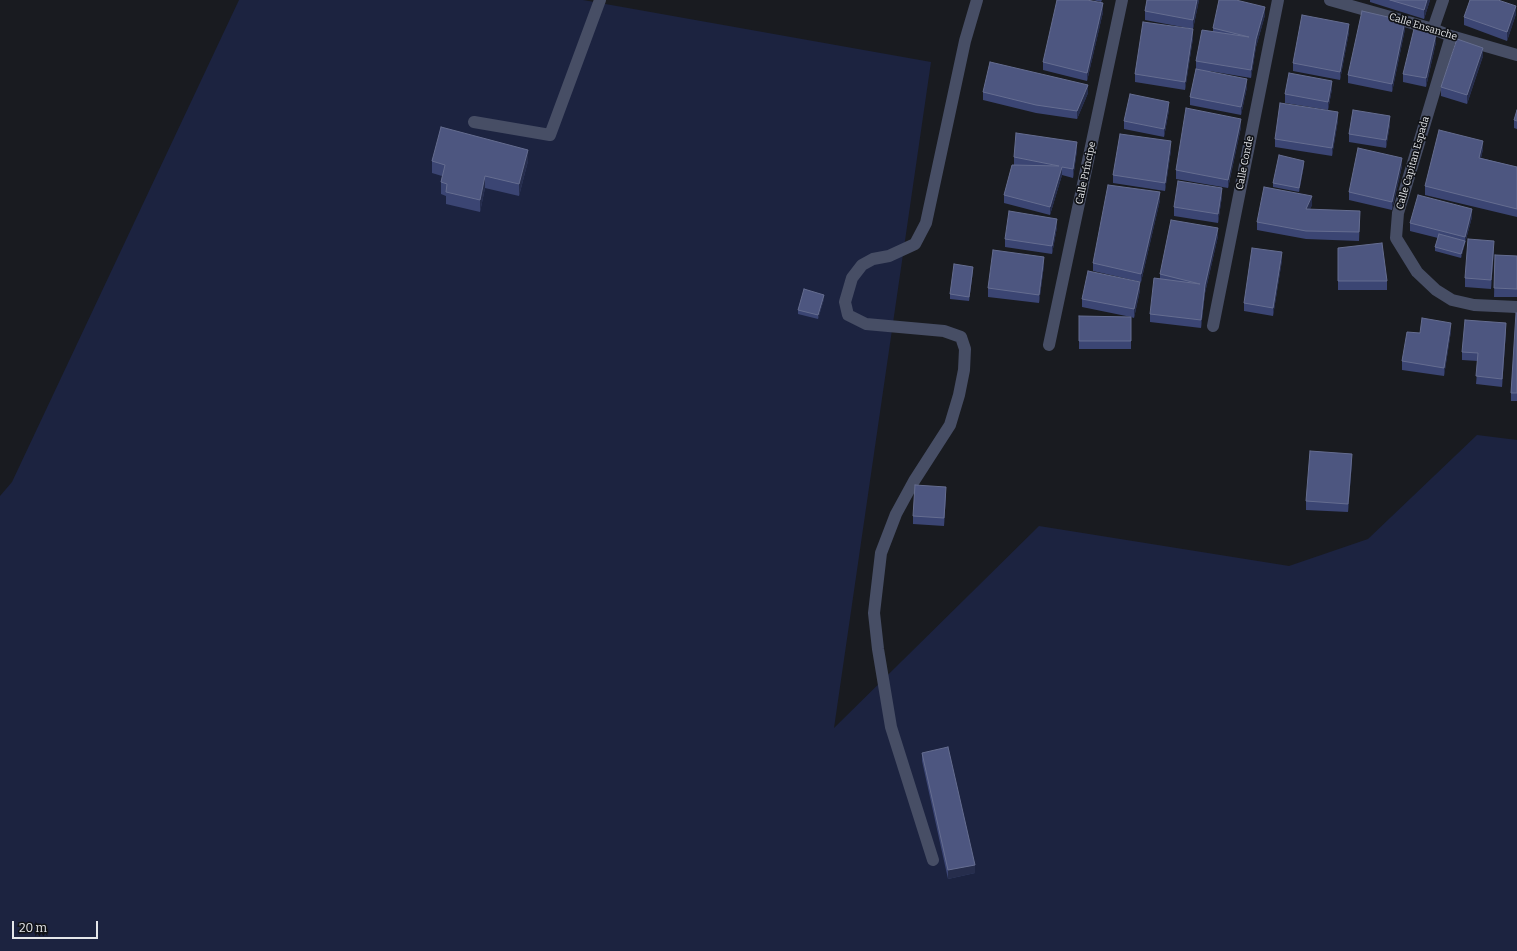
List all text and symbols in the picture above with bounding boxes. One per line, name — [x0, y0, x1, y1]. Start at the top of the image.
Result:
street label: Calle Ensanche — [1387, 11, 1459, 43]
street label: Calle Capitan Espada — [1394, 115, 1432, 211]
street label: Calle Conde — [1234, 135, 1256, 191]
street label: Calle Príncipe — [1073, 141, 1099, 205]
scale bar — [14, 913, 100, 939]
text: 20 m — [19, 921, 47, 935]

